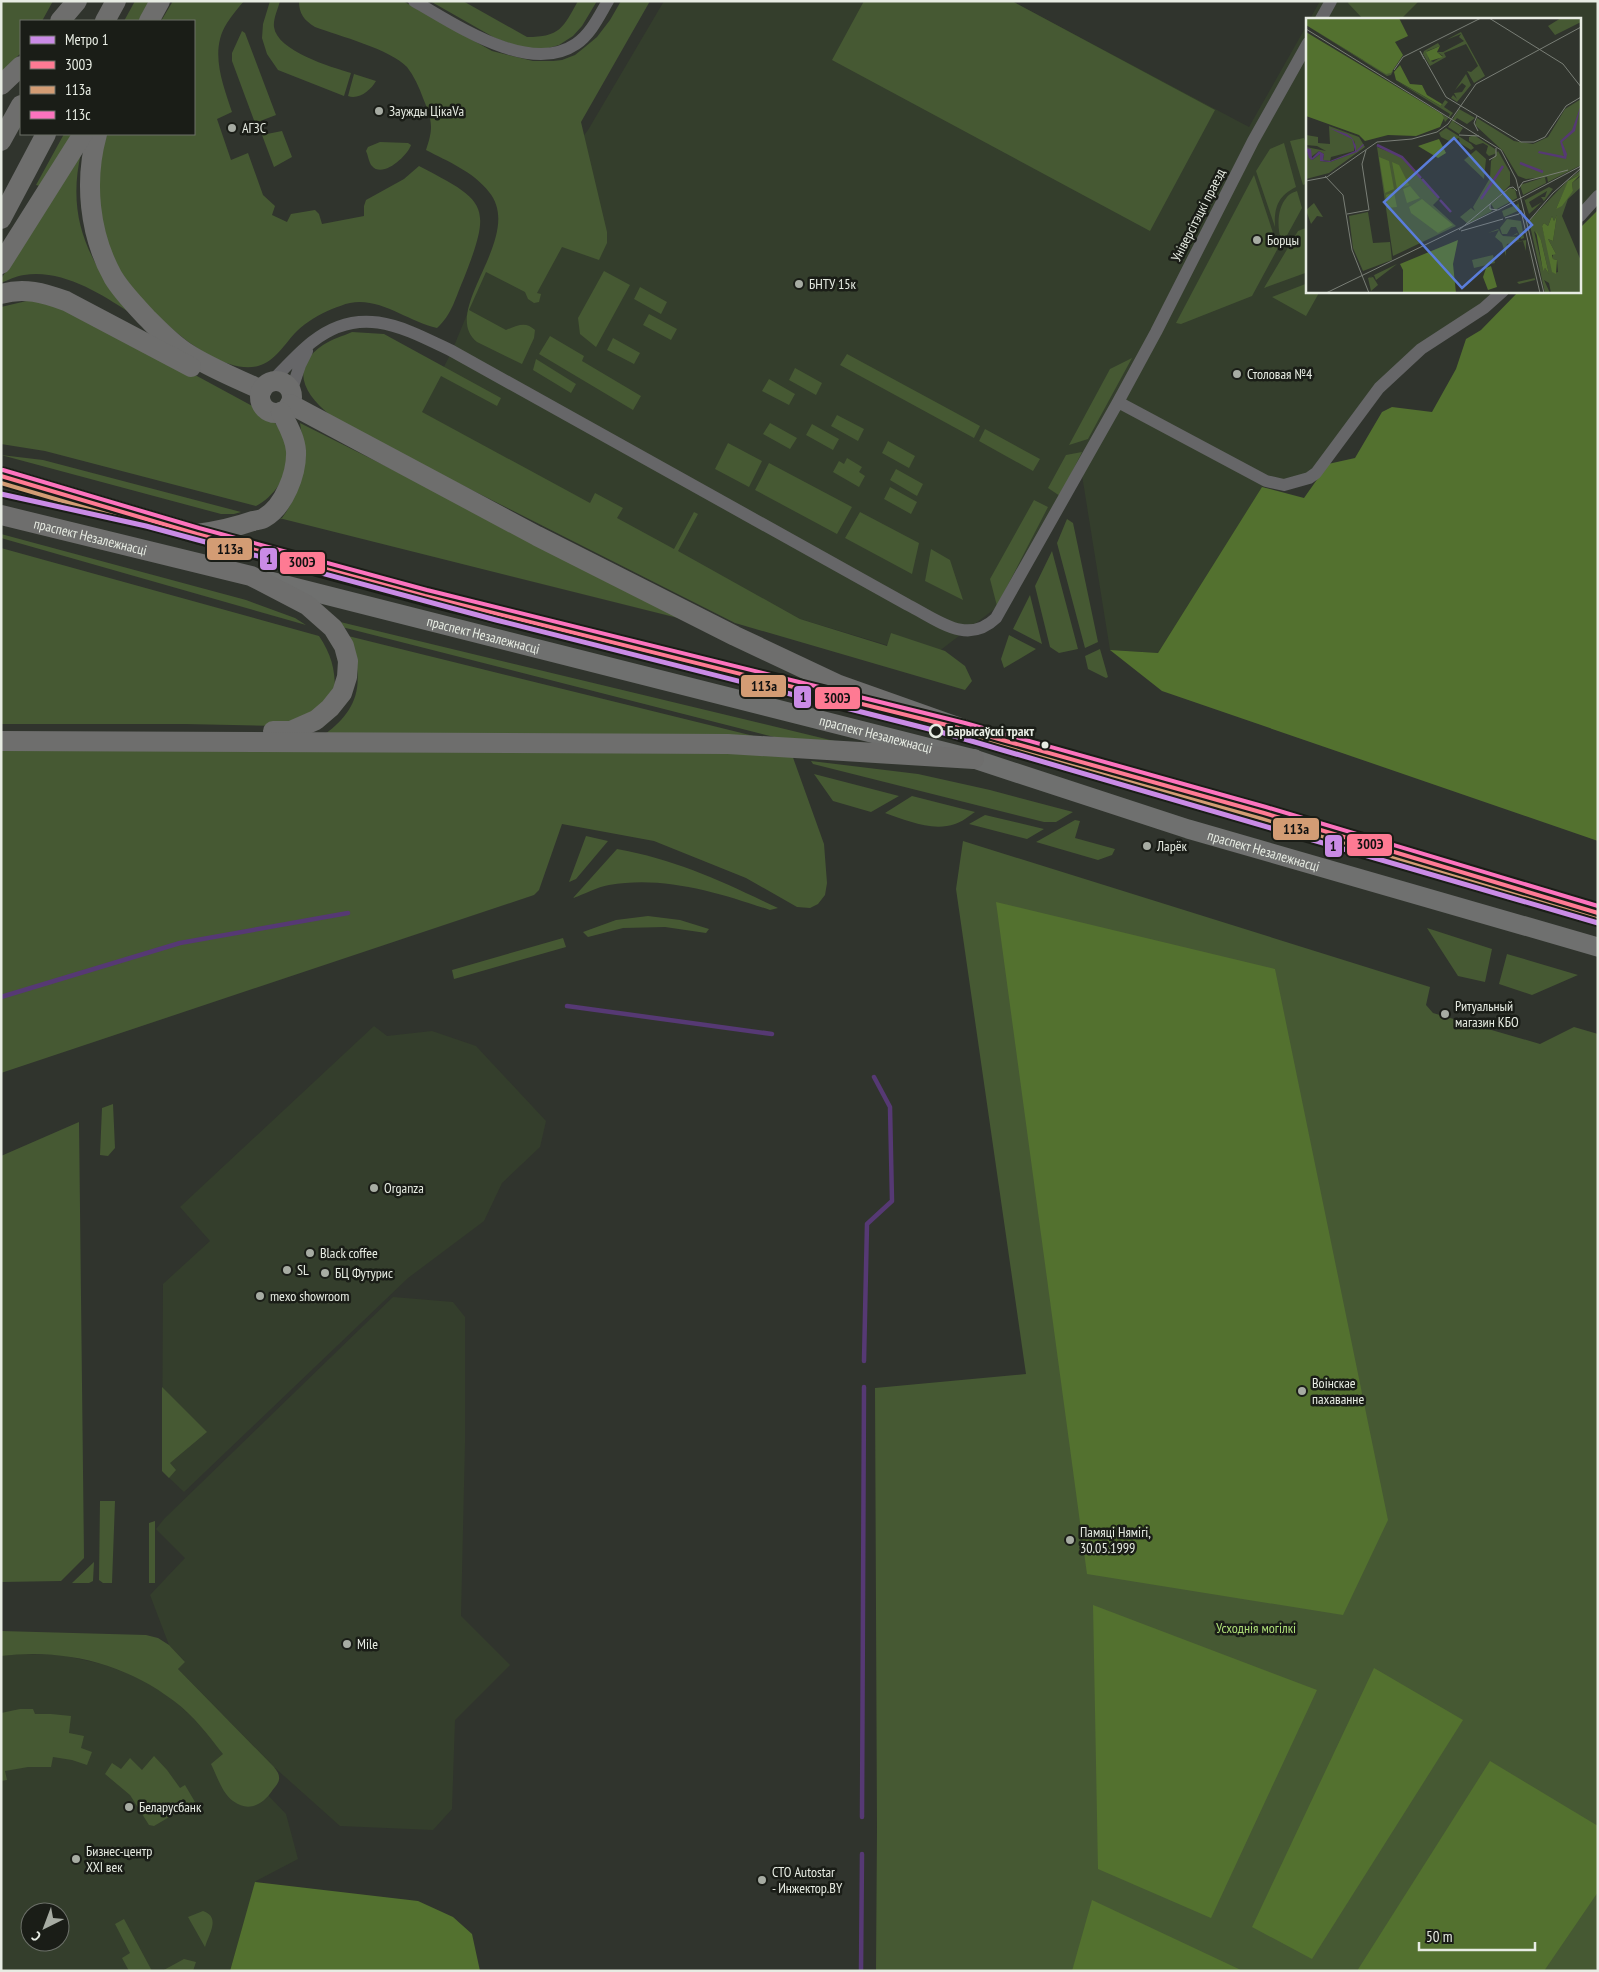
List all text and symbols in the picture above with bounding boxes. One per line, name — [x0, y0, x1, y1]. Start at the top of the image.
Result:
inset map — [1306, 18, 1582, 292]
legend — [20, 20, 195, 135]
text: Метро 1 — [65, 30, 109, 49]
text: 300Э — [65, 55, 92, 74]
text: 113а — [65, 80, 91, 99]
place label: Заужды ЦікаVа — [389, 102, 464, 120]
text: 113с — [65, 105, 91, 124]
marker: Заужды ЦікаVа — [373, 105, 385, 117]
place label: АГЗС — [242, 119, 267, 137]
marker: АГЗС — [226, 122, 238, 134]
street label: Універсітэцкі праезд — [1167, 165, 1229, 265]
place label: Борцы — [1267, 231, 1299, 249]
marker: Борцы — [1251, 234, 1263, 246]
place label: БНТУ 15к — [809, 275, 857, 293]
marker: БНТУ 15к — [793, 278, 805, 290]
place label: Столовая №4 — [1247, 365, 1313, 383]
marker: Столовая №4 — [1231, 368, 1243, 380]
street label: праспект Незалежнасці — [32, 514, 149, 559]
line badge: 113а — [206, 537, 253, 561]
text: 113а — [217, 540, 243, 558]
line badge: 1 — [259, 547, 278, 571]
text: 1 — [266, 550, 272, 568]
line badge: 300Э — [279, 551, 326, 575]
text: 300Э — [289, 553, 316, 571]
street label: праспект Незалежнасці — [425, 612, 542, 658]
line badge: 113а — [740, 674, 787, 698]
text: 113а — [751, 677, 777, 695]
line badge: 1 — [793, 685, 812, 709]
line badge: 300Э — [814, 686, 861, 710]
text: 1 — [800, 688, 806, 706]
text: 300Э — [824, 689, 851, 707]
street label: праспект Незалежнасці — [818, 711, 934, 757]
place label: Барысаўскі тракт — [947, 722, 1034, 740]
marker: Барысаўскі тракт — [929, 724, 943, 738]
unlabelled marker — [1040, 740, 1050, 750]
line badge: 113а — [1272, 817, 1320, 841]
text: 113а — [1283, 820, 1309, 838]
street label: праспект Незалежнасці — [1205, 826, 1322, 875]
line badge: 300Э — [1346, 833, 1393, 857]
line badge: 1 — [1324, 834, 1343, 858]
text: 300Э — [1357, 835, 1384, 853]
place label: Ларёк — [1156, 837, 1187, 855]
text: 1 — [1330, 837, 1336, 855]
marker: Ларёк — [1141, 840, 1153, 852]
place label: Ритуальный магазин КБО — [1455, 997, 1519, 1031]
marker: Ритуальный магазин КБО — [1439, 1008, 1451, 1020]
place label: Organza — [384, 1179, 424, 1197]
marker: Organza — [368, 1182, 380, 1194]
place label: Black coffee — [320, 1244, 378, 1262]
marker: Black coffee — [304, 1247, 316, 1259]
place label: SL — [297, 1261, 309, 1279]
marker: SL — [281, 1264, 293, 1276]
place label: БЦ Футурис — [335, 1264, 393, 1282]
marker: БЦ Футурис — [319, 1267, 331, 1279]
place label: mexo showroom — [270, 1287, 349, 1305]
marker: mexo showroom — [254, 1290, 266, 1302]
place label: Воінскае пахаванне — [1312, 1374, 1364, 1408]
marker: Воінскае пахаванне — [1296, 1385, 1308, 1397]
place label: Памяці Нямігі, 30.05.1999 — [1080, 1523, 1151, 1557]
marker: Памяці Нямігі, 30.05.1999 — [1064, 1534, 1076, 1546]
park label: Усходнія могілкі — [1216, 1619, 1296, 1637]
place label: Mile — [357, 1635, 378, 1653]
marker: Mile — [341, 1638, 353, 1650]
place label: Беларусбанк — [139, 1798, 202, 1816]
marker: Беларусбанк — [123, 1801, 135, 1813]
place label: Бизнес-центр XXI век — [86, 1842, 152, 1876]
marker: Бизнес-центр XXI век — [70, 1853, 82, 1865]
place label: СТО Autostar - Инжектор.BY — [772, 1863, 843, 1897]
marker: СТО Autostar - Инжектор.BY — [756, 1874, 768, 1886]
north arrow — [20, 1902, 70, 1952]
scale bar — [1419, 1920, 1535, 1952]
text: С — [27, 1927, 45, 1945]
text: 50 m — [1426, 1927, 1452, 1946]

